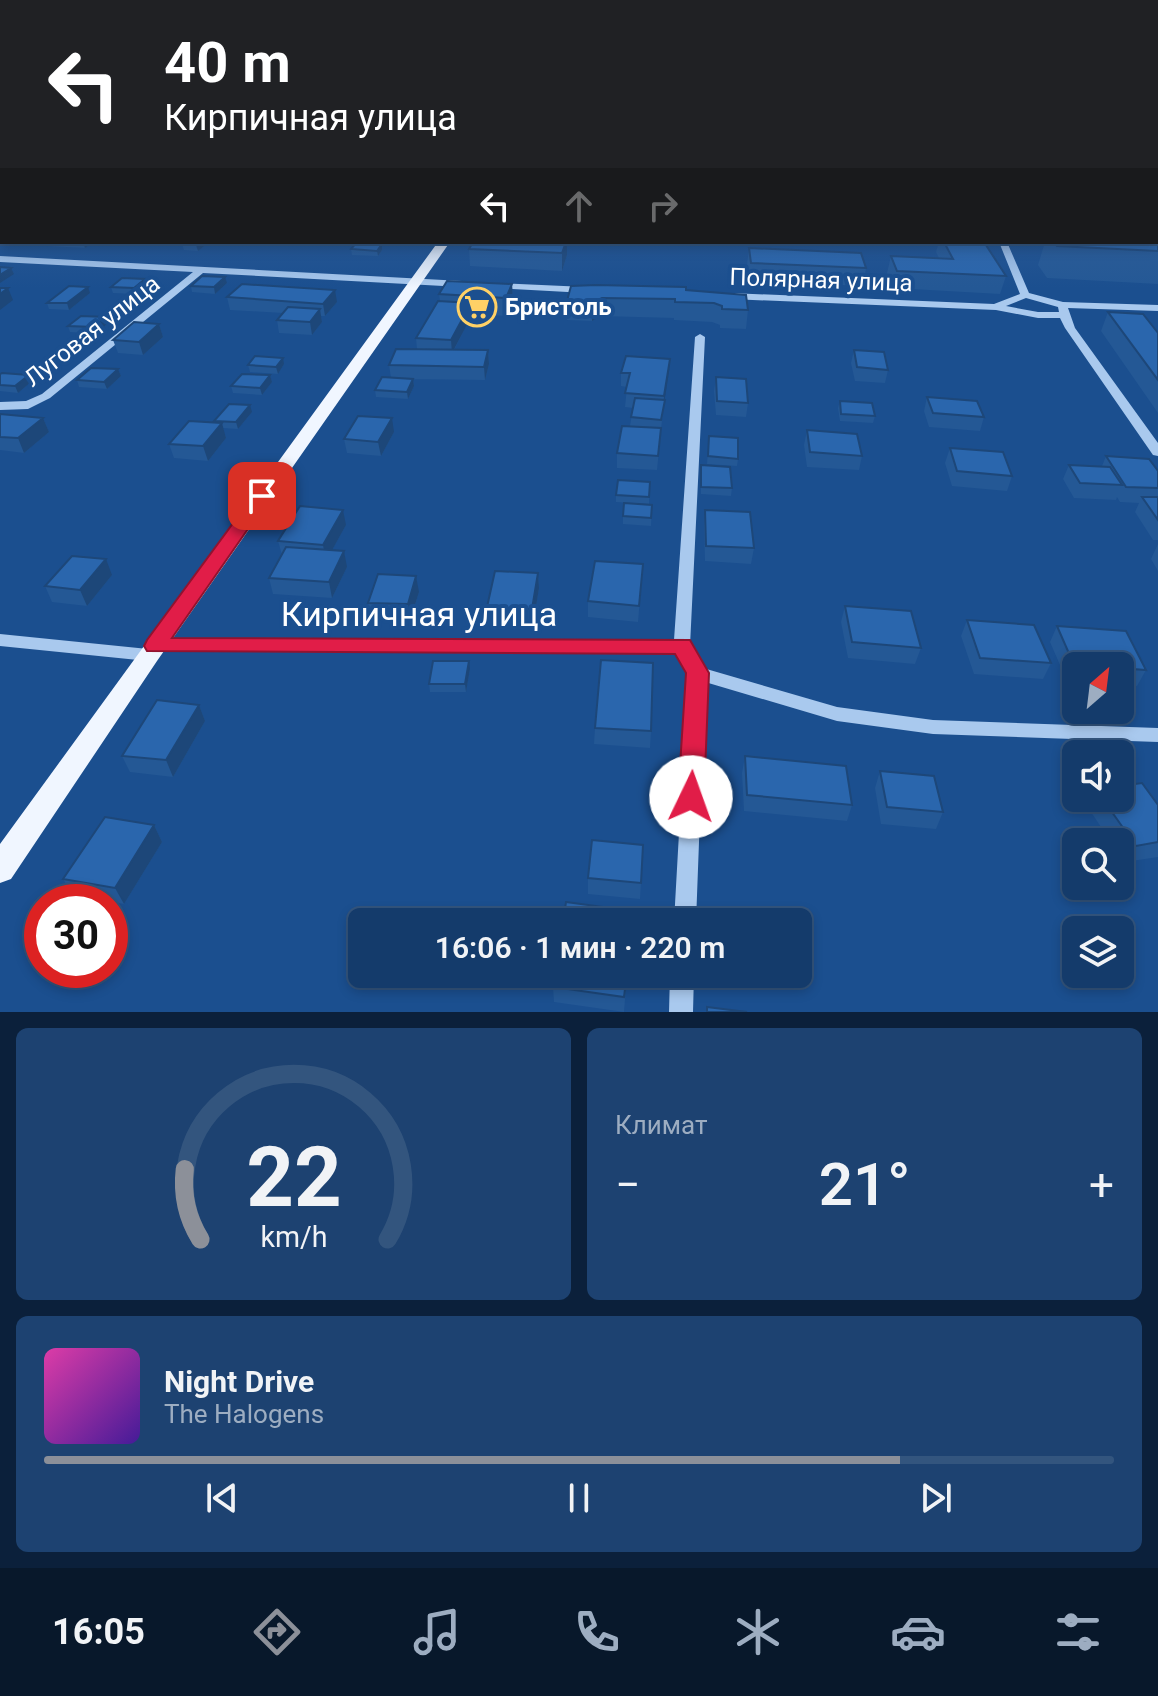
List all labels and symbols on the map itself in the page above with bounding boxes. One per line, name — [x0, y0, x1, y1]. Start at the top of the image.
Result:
street label: Полярная улица — [729, 263, 913, 297]
street label: Луговая улица — [19, 270, 165, 392]
supermarket icon: Бристоль — [456, 286, 498, 328]
place label: Бристоль — [505, 293, 612, 321]
pin — [228, 462, 296, 530]
street label: Кирпичная улица — [281, 594, 557, 634]
north arrow — [1062, 652, 1134, 724]
position arrow — [649, 755, 733, 839]
speed limit sign: 30 — [24, 884, 128, 988]

